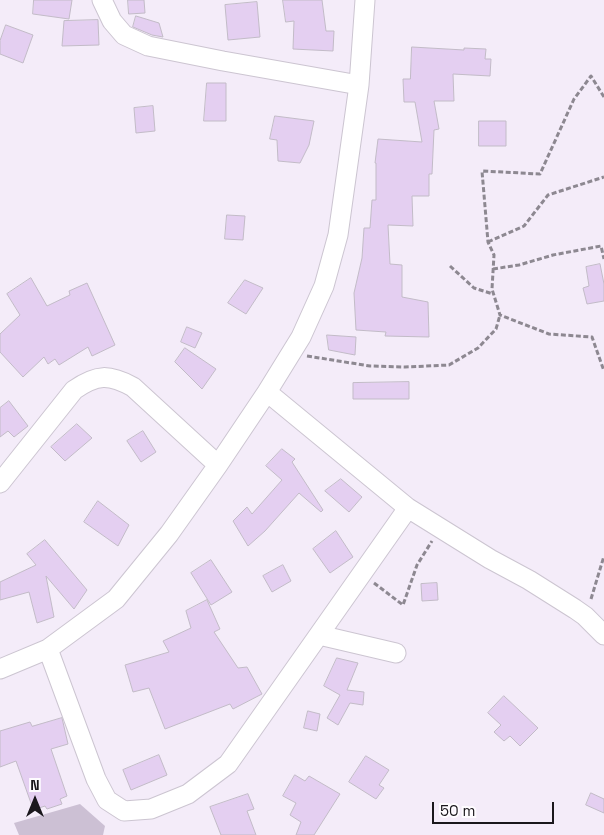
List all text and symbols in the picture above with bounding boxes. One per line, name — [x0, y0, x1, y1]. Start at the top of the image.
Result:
north arrow — [10, 775, 60, 825]
text: N — [30, 776, 40, 794]
scale bar — [434, 792, 556, 824]
text: 50 m — [440, 801, 475, 820]

